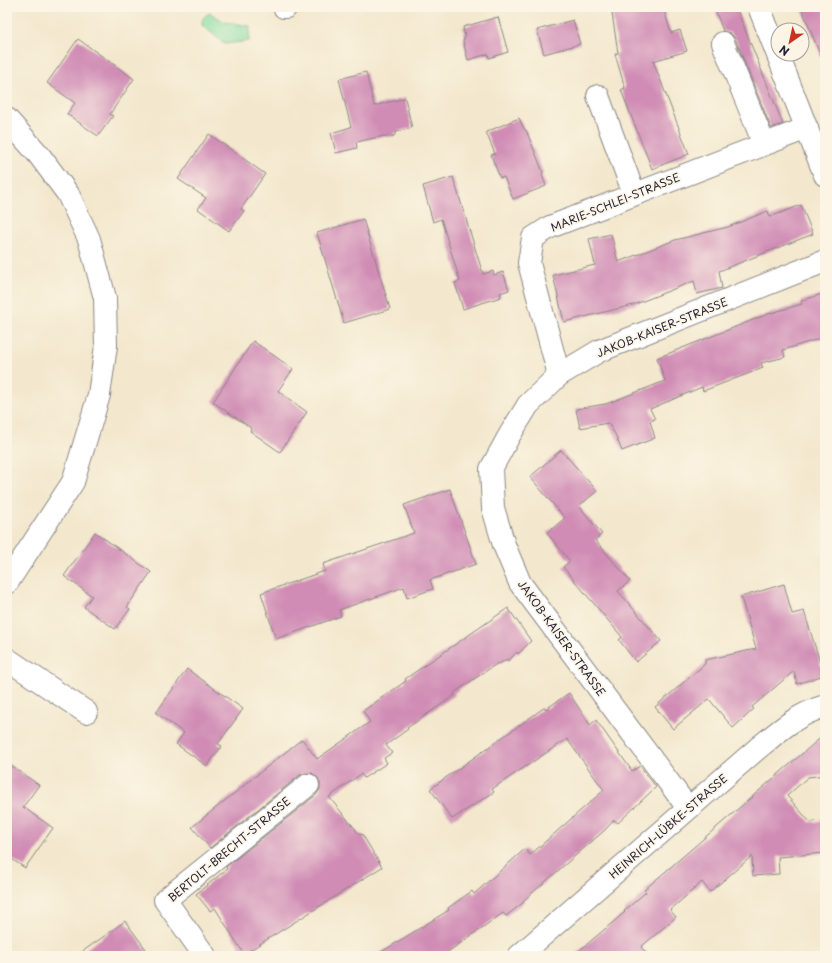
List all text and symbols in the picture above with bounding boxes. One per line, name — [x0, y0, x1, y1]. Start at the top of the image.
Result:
north arrow — [770, 22, 810, 62]
text: N — [776, 41, 792, 60]
street label: MARIE-SCHLEI-STRASSE — [548, 168, 682, 236]
street label: JAKOB-KAISER-STRASSE — [594, 293, 730, 361]
street label: JAKOB-KAISER-STRASSE — [514, 576, 610, 700]
street label: HEINRICH-LÜBKE-STRASSE — [605, 770, 731, 882]
street label: BERTOLT-BRECHT-STRASSE — [164, 792, 294, 906]

